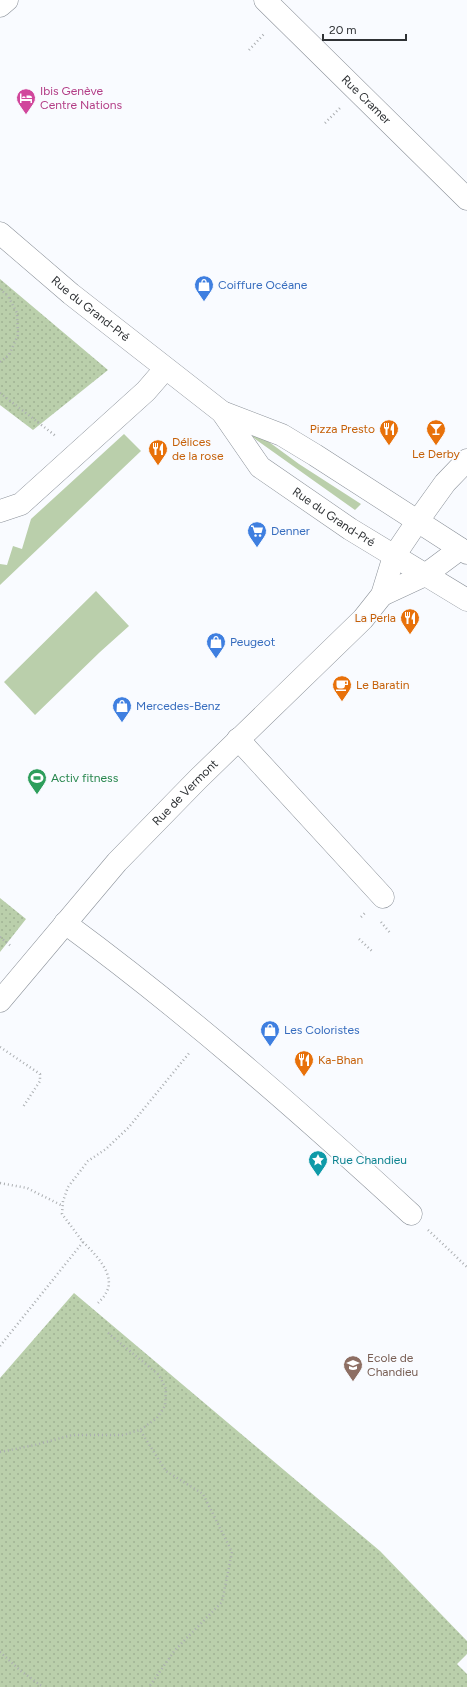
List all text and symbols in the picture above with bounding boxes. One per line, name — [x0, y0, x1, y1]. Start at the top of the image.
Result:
scale bar — [323, 16, 406, 42]
text: 20 m — [329, 23, 357, 37]
street label: Rue Cramer — [339, 72, 394, 127]
place label: Ibis Genève Centre Nations — [40, 84, 122, 112]
hotel icon: Ibis Genève Centre Nations — [15, 87, 37, 115]
street label: Rue du Grand-Pré — [48, 273, 133, 344]
shop icon: Coiffure Océane — [193, 274, 215, 302]
place label: Coiffure Océane — [218, 278, 308, 292]
restaurant icon: Pizza Presto — [378, 418, 400, 446]
bar icon: Le Derby — [425, 418, 447, 446]
place label: Pizza Presto — [310, 422, 375, 436]
place label: Délices de la rose — [172, 435, 224, 463]
restaurant icon: Délices de la rose — [147, 438, 169, 466]
place label: Le Derby — [412, 447, 461, 461]
street label: Rue du Grand-Pré — [290, 485, 378, 550]
supermarket icon: Denner — [246, 520, 268, 548]
place label: Denner — [271, 524, 310, 538]
restaurant icon: La Perla — [399, 607, 421, 635]
place label: La Perla — [354, 611, 396, 625]
shop icon: Peugeot — [205, 631, 227, 659]
place label: Peugeot — [230, 635, 276, 649]
cafe icon: Le Baratin — [331, 674, 353, 702]
place label: Le Baratin — [356, 678, 410, 692]
shop icon: Mercedes-Benz — [111, 695, 133, 723]
place label: Mercedes-Benz — [136, 699, 221, 713]
street label: Rue de Vermont — [149, 756, 221, 828]
sports icon: Activ fitness — [26, 767, 48, 795]
place label: Activ fitness — [51, 771, 119, 785]
shop icon: Les Coloristes — [259, 1019, 281, 1047]
place label: Les Coloristes — [284, 1023, 360, 1037]
restaurant icon: Ka-Bhan — [293, 1049, 315, 1077]
place label: Ka-Bhan — [318, 1053, 363, 1067]
place icon: Rue Chandieu — [307, 1149, 329, 1177]
place label: Rue Chandieu — [332, 1153, 407, 1167]
place label: Ecole de Chandieu — [367, 1351, 418, 1379]
school or university icon: Ecole de Chandieu — [342, 1354, 364, 1382]

